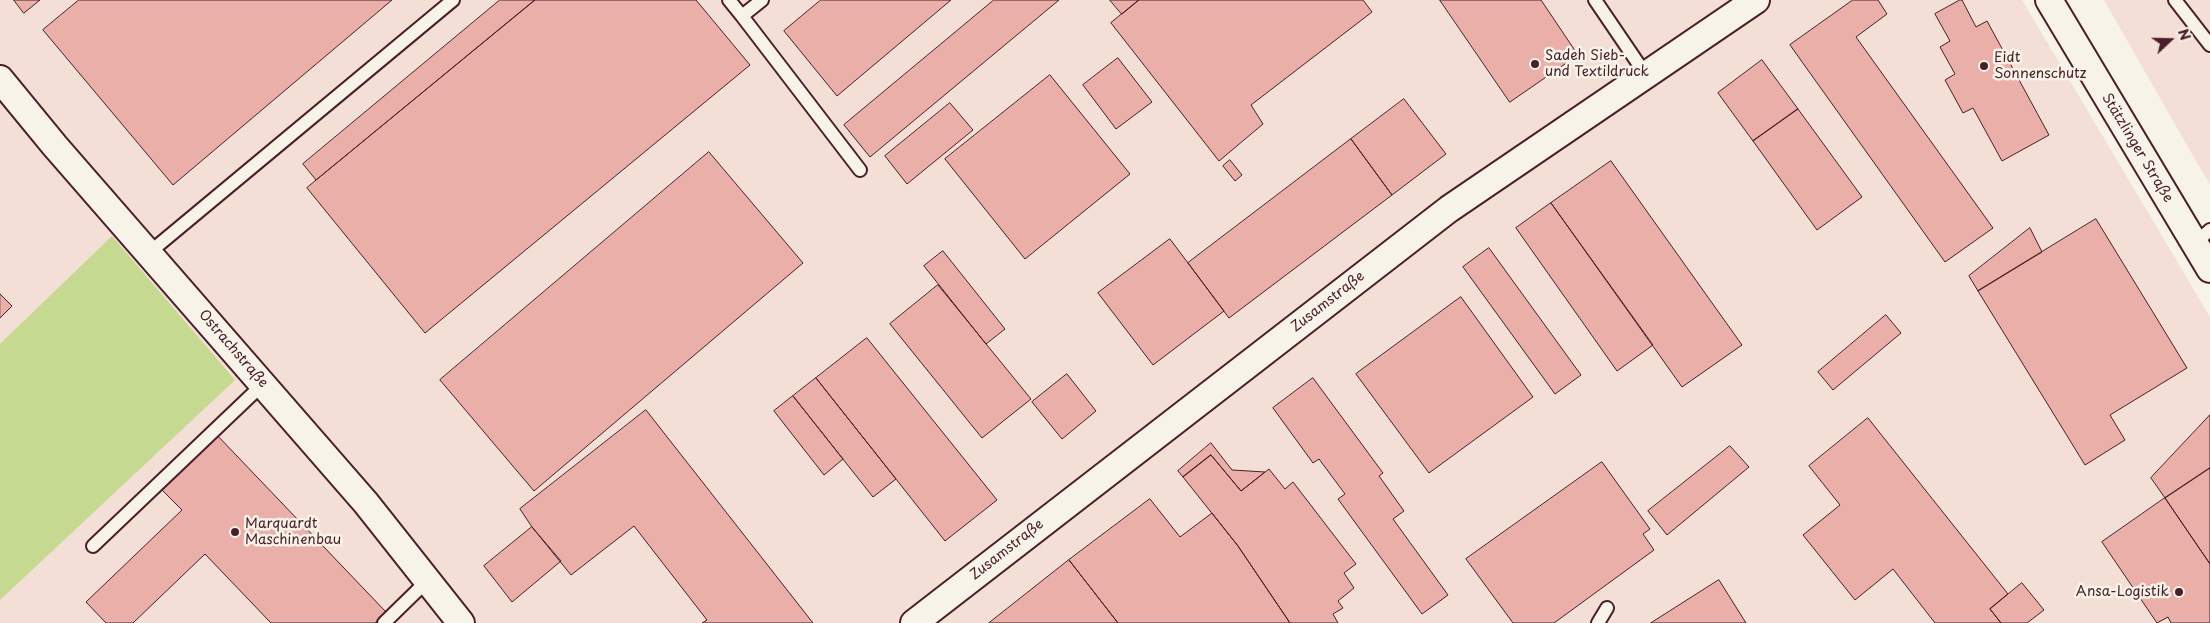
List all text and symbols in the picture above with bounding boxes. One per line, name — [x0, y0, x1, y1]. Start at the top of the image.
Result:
north arrow — [2145, 15, 2195, 65]
text: N — [2173, 26, 2196, 43]
place label: Sadeh Sieb- und Textildruck — [1545, 48, 1649, 80]
place label: Eidt Sonnenschutz — [1994, 50, 2086, 82]
marker: Sadeh Sieb- und Textildruck — [1529, 58, 1541, 70]
marker: Eidt Sonnenschutz — [1978, 60, 1990, 72]
street label: Stätzlinger Straße — [2098, 90, 2176, 206]
street label: Zusamstraße — [1288, 268, 1368, 336]
street label: Ostrachstraße — [195, 307, 271, 391]
place label: Marquardt Maschinenbau — [245, 516, 341, 548]
street label: Zusamstraße — [967, 516, 1047, 584]
marker: Marquardt Maschinenbau — [229, 526, 241, 538]
place label: Ansa-Logistik — [2076, 584, 2169, 600]
marker: Ansa-Logistik — [2173, 586, 2185, 598]

